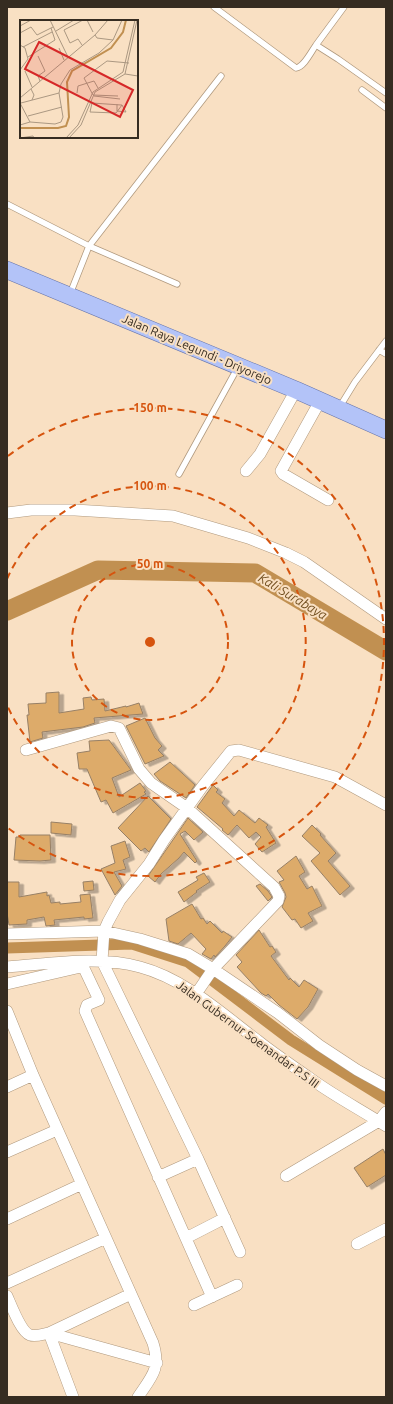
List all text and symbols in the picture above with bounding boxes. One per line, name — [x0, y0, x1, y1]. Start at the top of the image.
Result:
inset map — [20, 20, 138, 138]
street label: Jalan Raya Legundi - Driyorejo — [120, 311, 274, 387]
text: 150 m — [133, 401, 167, 414]
text: 100 m — [133, 479, 167, 492]
text: 50 m — [137, 557, 163, 570]
water label: Kali Surabaya — [256, 570, 330, 622]
centre of rings — [143, 635, 157, 649]
street label: Jalan Gubernur Soenandar P.S III — [174, 978, 322, 1090]

